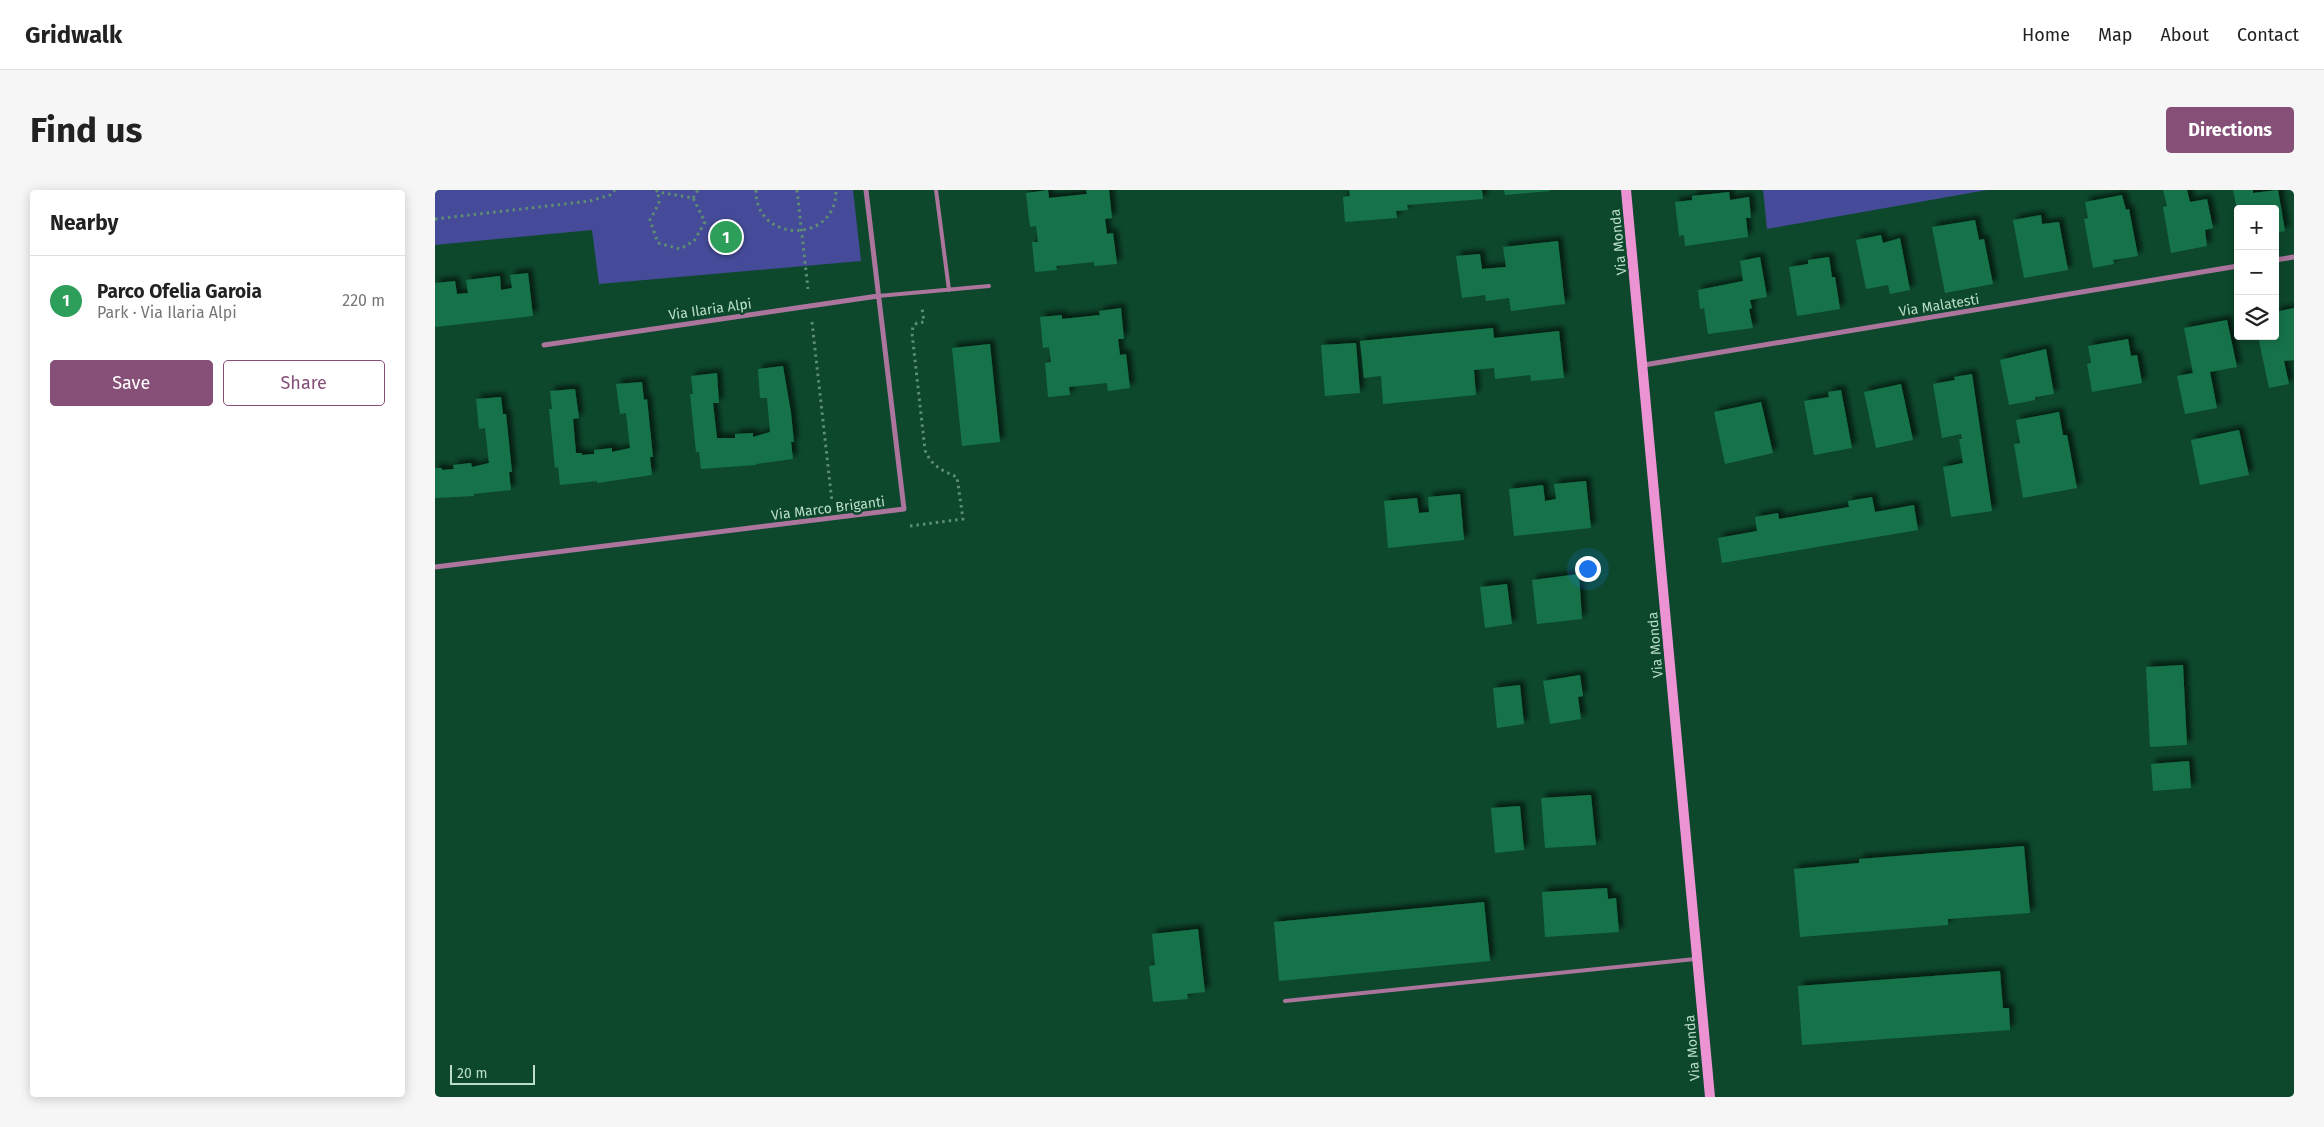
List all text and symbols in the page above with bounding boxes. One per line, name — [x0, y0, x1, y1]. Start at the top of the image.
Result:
text: Gridwalk — [25, 21, 122, 49]
text: Home — [2022, 24, 2070, 46]
text: Map — [2098, 24, 2132, 46]
text: About — [2160, 24, 2209, 46]
text: Contact — [2237, 24, 2299, 46]
button: Directions — [2166, 107, 2294, 153]
text: Find us — [30, 109, 142, 151]
map controls — [2234, 205, 2279, 340]
button: + — [2234, 205, 2279, 250]
street label: Via Monda — [1607, 208, 1630, 276]
text: Nearby — [50, 210, 118, 236]
pin: 1 — [710, 218, 742, 256]
button: − — [2234, 250, 2279, 295]
text: Parco Ofelia Garoia — [97, 280, 262, 303]
text: 1 — [62, 291, 70, 310]
text: 220 m — [342, 291, 385, 310]
street label: Via Malatesti — [1898, 291, 1980, 320]
street label: Via Ilaria Alpi — [667, 295, 753, 324]
button: layers — [2234, 295, 2279, 340]
text: Park · Via Ilaria Alpi — [97, 303, 237, 322]
button: Save — [50, 360, 213, 406]
button: Share — [223, 360, 385, 406]
street label: Via Marco Briganti — [770, 493, 886, 524]
your location — [1575, 556, 1601, 582]
street label: Via Monda — [1644, 611, 1667, 679]
street label: Via Monda — [1681, 1014, 1704, 1082]
scale bar — [450, 1062, 535, 1085]
text: 20 m — [457, 1065, 487, 1082]

